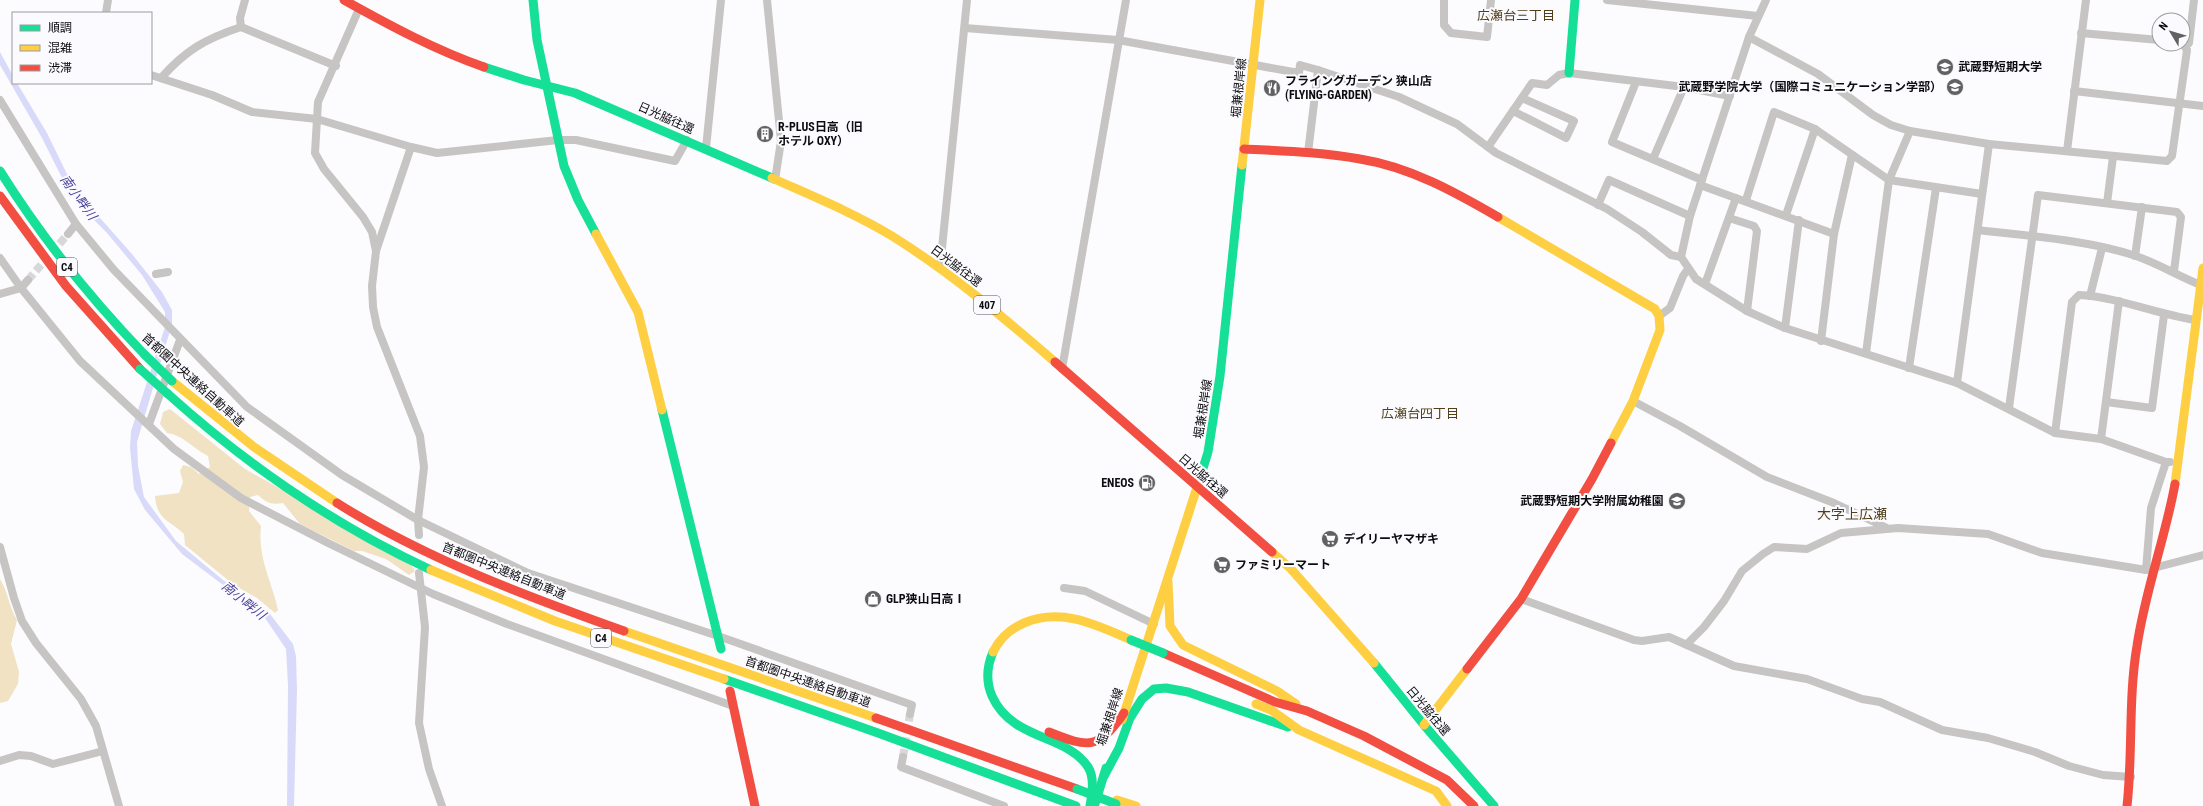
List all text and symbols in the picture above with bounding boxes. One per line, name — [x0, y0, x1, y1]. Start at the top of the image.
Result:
district label: 広瀬台三丁目 — [1477, 8, 1555, 23]
legend — [12, 12, 152, 84]
north arrow — [2151, 12, 2191, 52]
text: N — [2156, 19, 2171, 33]
text: 順調 — [48, 21, 72, 35]
text: 混雑 — [48, 41, 72, 55]
street label: 堀兼根岸線 — [1229, 57, 1249, 119]
school or university icon: 武蔵野短期大学 — [1935, 57, 1955, 77]
place label: 武蔵野短期大学 — [1958, 60, 2042, 74]
text: 渋滞 — [48, 61, 72, 75]
place label: フライングガーデン 狭山店 (FLYING-GARDEN) — [1285, 74, 1432, 102]
school or university icon: 武蔵野学院大学（国際コミュニケーション学部） — [1945, 77, 1965, 97]
restaurant icon: フライングガーデン 狭山店 (FLYING-GARDEN) — [1262, 78, 1282, 98]
place label: 武蔵野学院大学（国際コミュニケーション学部） — [1678, 80, 1942, 94]
street label: 日光脇往還 — [636, 99, 696, 137]
place label: R-PLUS日高（旧 ホテル OXY） — [778, 120, 863, 148]
building icon: R-PLUS日高（旧 ホテル OXY） — [755, 124, 775, 144]
water label: 南小畔川 — [57, 172, 101, 224]
street label: 日光脇往還 — [928, 242, 984, 290]
road number: C4 — [57, 258, 77, 276]
road number: 407 — [974, 296, 1000, 314]
street label: 首都圏中央連絡自動車道 — [139, 331, 247, 429]
street label: 堀兼根岸線 — [1191, 378, 1215, 440]
district label: 広瀬台四丁目 — [1381, 406, 1459, 421]
street label: 日光脇往還 — [1176, 451, 1230, 501]
fuel station icon: ENEOS — [1137, 473, 1157, 493]
place label: ENEOS — [1101, 476, 1135, 490]
school or university icon: 武蔵野短期大学附属幼稚園 — [1667, 491, 1687, 511]
place label: 武蔵野短期大学附属幼稚園 — [1520, 494, 1664, 508]
district label: 大字上広瀬 — [1817, 506, 1887, 522]
supermarket icon: デイリーヤマザキ — [1320, 529, 1340, 549]
place label: デイリーヤマザキ — [1343, 532, 1439, 546]
street label: 首都圏中央連絡自動車道 — [440, 540, 568, 602]
supermarket icon: ファミリーマート — [1212, 555, 1232, 575]
place label: ファミリーマート — [1235, 558, 1331, 572]
water label: 南小畔川 — [219, 578, 270, 624]
shop icon: GLP狭山日高Ⅰ — [863, 589, 883, 609]
place label: GLP狭山日高Ⅰ — [886, 592, 966, 606]
road number: C4 — [591, 629, 611, 647]
street label: 首都圏中央連絡自動車道 — [743, 654, 873, 710]
street label: 日光脇往還 — [1403, 684, 1453, 738]
street label: 堀兼根岸線 — [1094, 686, 1126, 748]

